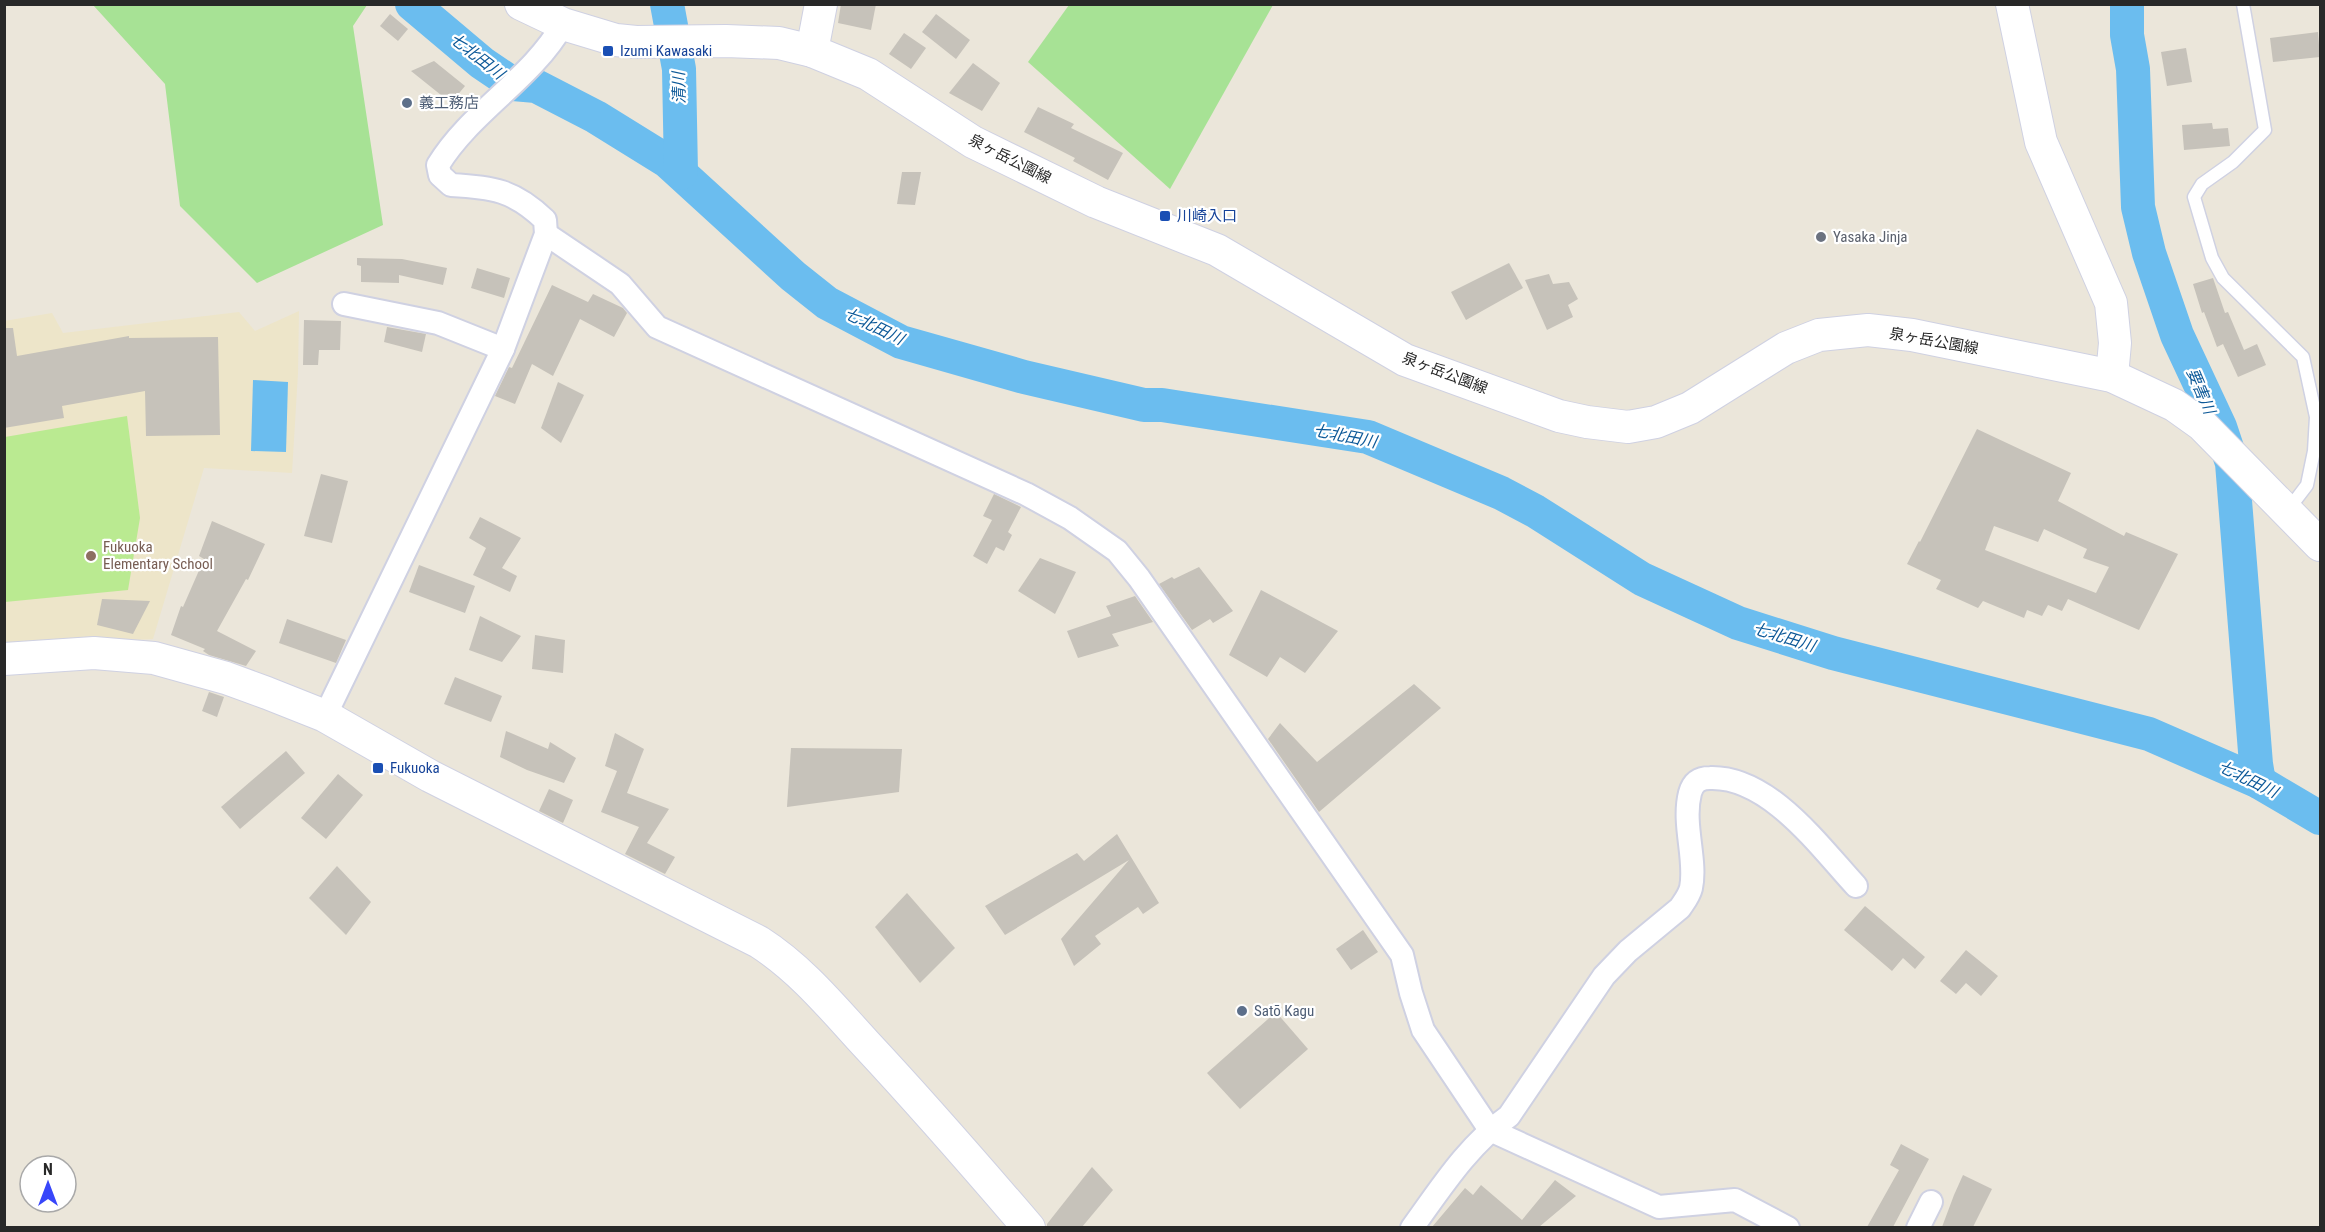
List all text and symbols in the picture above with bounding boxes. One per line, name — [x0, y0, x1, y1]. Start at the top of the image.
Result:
water label: 七北田川 — [446, 29, 510, 84]
place label: Izumi Kawasaki — [620, 42, 712, 60]
marker: Izumi Kawasaki — [601, 44, 615, 58]
water label: 清川 — [669, 70, 689, 104]
place label: 義工務店 — [419, 94, 479, 112]
marker: 義工務店 — [400, 96, 414, 110]
street label: 泉ヶ岳公園線 — [966, 131, 1054, 187]
place label: 川崎入口 — [1177, 207, 1237, 225]
marker: 川崎入口 — [1158, 209, 1172, 223]
place label: Yasaka Jinja — [1833, 228, 1907, 246]
marker: Yasaka Jinja — [1814, 230, 1828, 244]
water label: 七北田川 — [841, 303, 909, 349]
street label: 泉ヶ岳公園線 — [1888, 324, 1980, 358]
street label: 泉ヶ岳公園線 — [1400, 348, 1490, 398]
water label: 要害川 — [2183, 365, 2220, 419]
water label: 七北田川 — [1312, 421, 1380, 452]
place label: Fukuoka Elementary School — [103, 538, 213, 573]
marker: Fukuoka Elementary School — [84, 549, 98, 563]
water label: 七北田川 — [1751, 619, 1819, 656]
water label: 七北田川 — [2215, 756, 2283, 802]
place label: Fukuoka — [390, 759, 440, 777]
marker: Fukuoka — [371, 761, 385, 775]
place label: Satō Kagu — [1254, 1002, 1314, 1020]
marker: Satō Kagu — [1235, 1004, 1249, 1018]
north arrow — [18, 1154, 78, 1214]
text: N — [43, 1160, 53, 1179]

